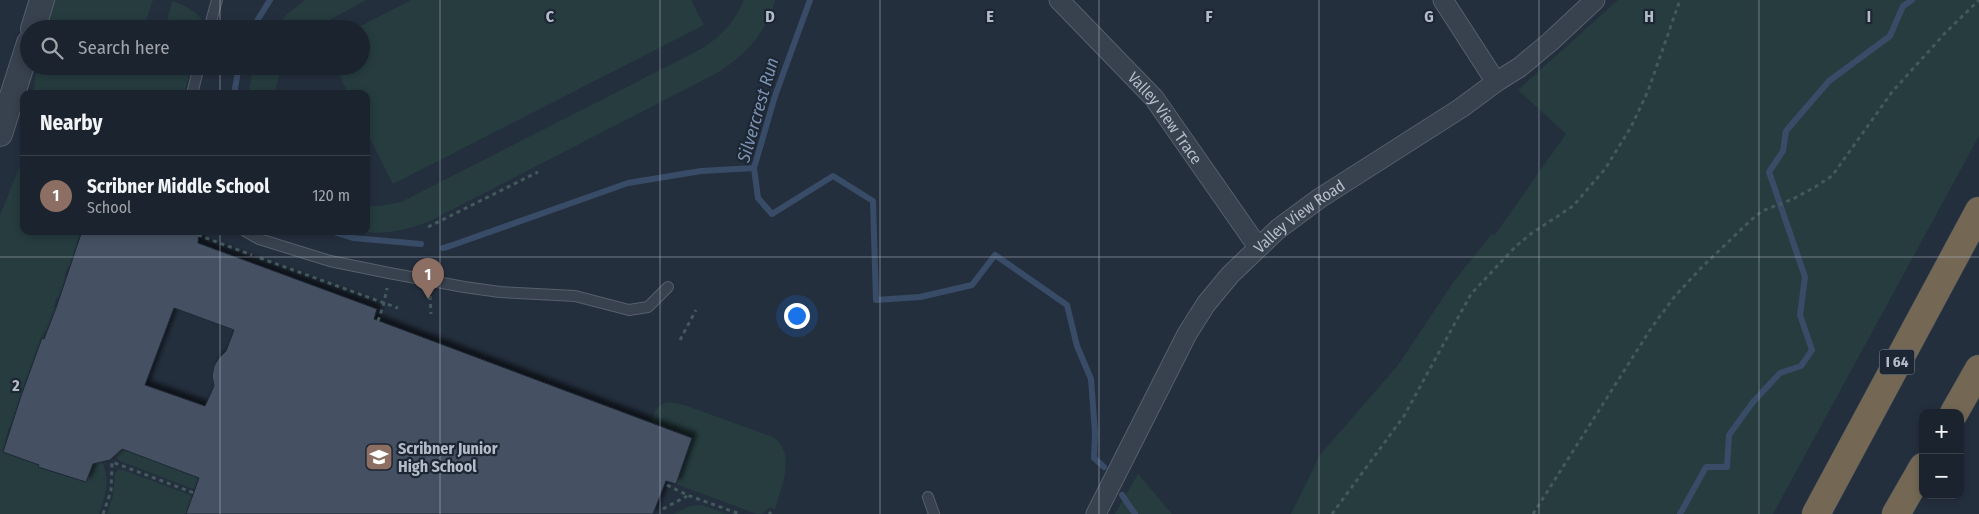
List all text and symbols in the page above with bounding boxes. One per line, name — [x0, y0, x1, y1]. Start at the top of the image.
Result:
text: C — [546, 7, 555, 26]
text: D — [765, 7, 775, 26]
text: E — [986, 7, 994, 26]
text: F — [1205, 7, 1213, 26]
text: G — [1424, 7, 1434, 26]
text: H — [1644, 7, 1654, 26]
text: I — [1867, 7, 1871, 26]
search box — [20, 20, 370, 75]
icon: search — [38, 34, 66, 62]
text: Search here — [78, 36, 170, 59]
water label: Silvercrest Run — [732, 55, 783, 166]
street label: Valley View Trace — [1124, 68, 1207, 167]
text: Nearby — [40, 110, 102, 136]
text: Scribner Middle School — [87, 175, 269, 198]
street label: Valley View Road — [1250, 175, 1348, 257]
text: 1 — [53, 186, 59, 205]
text: 120 m — [312, 186, 350, 205]
text: School — [87, 198, 131, 217]
pin: 1 — [412, 258, 444, 299]
your location — [784, 303, 810, 329]
road number: I 64 — [1880, 350, 1914, 374]
text: 2 — [11, 376, 20, 395]
map controls — [1919, 409, 1964, 499]
button: + — [1919, 409, 1964, 454]
place label: Scribner Junior High School — [398, 439, 498, 476]
school or university icon: Scribner Junior High School — [364, 442, 394, 472]
button: − — [1919, 454, 1964, 499]

